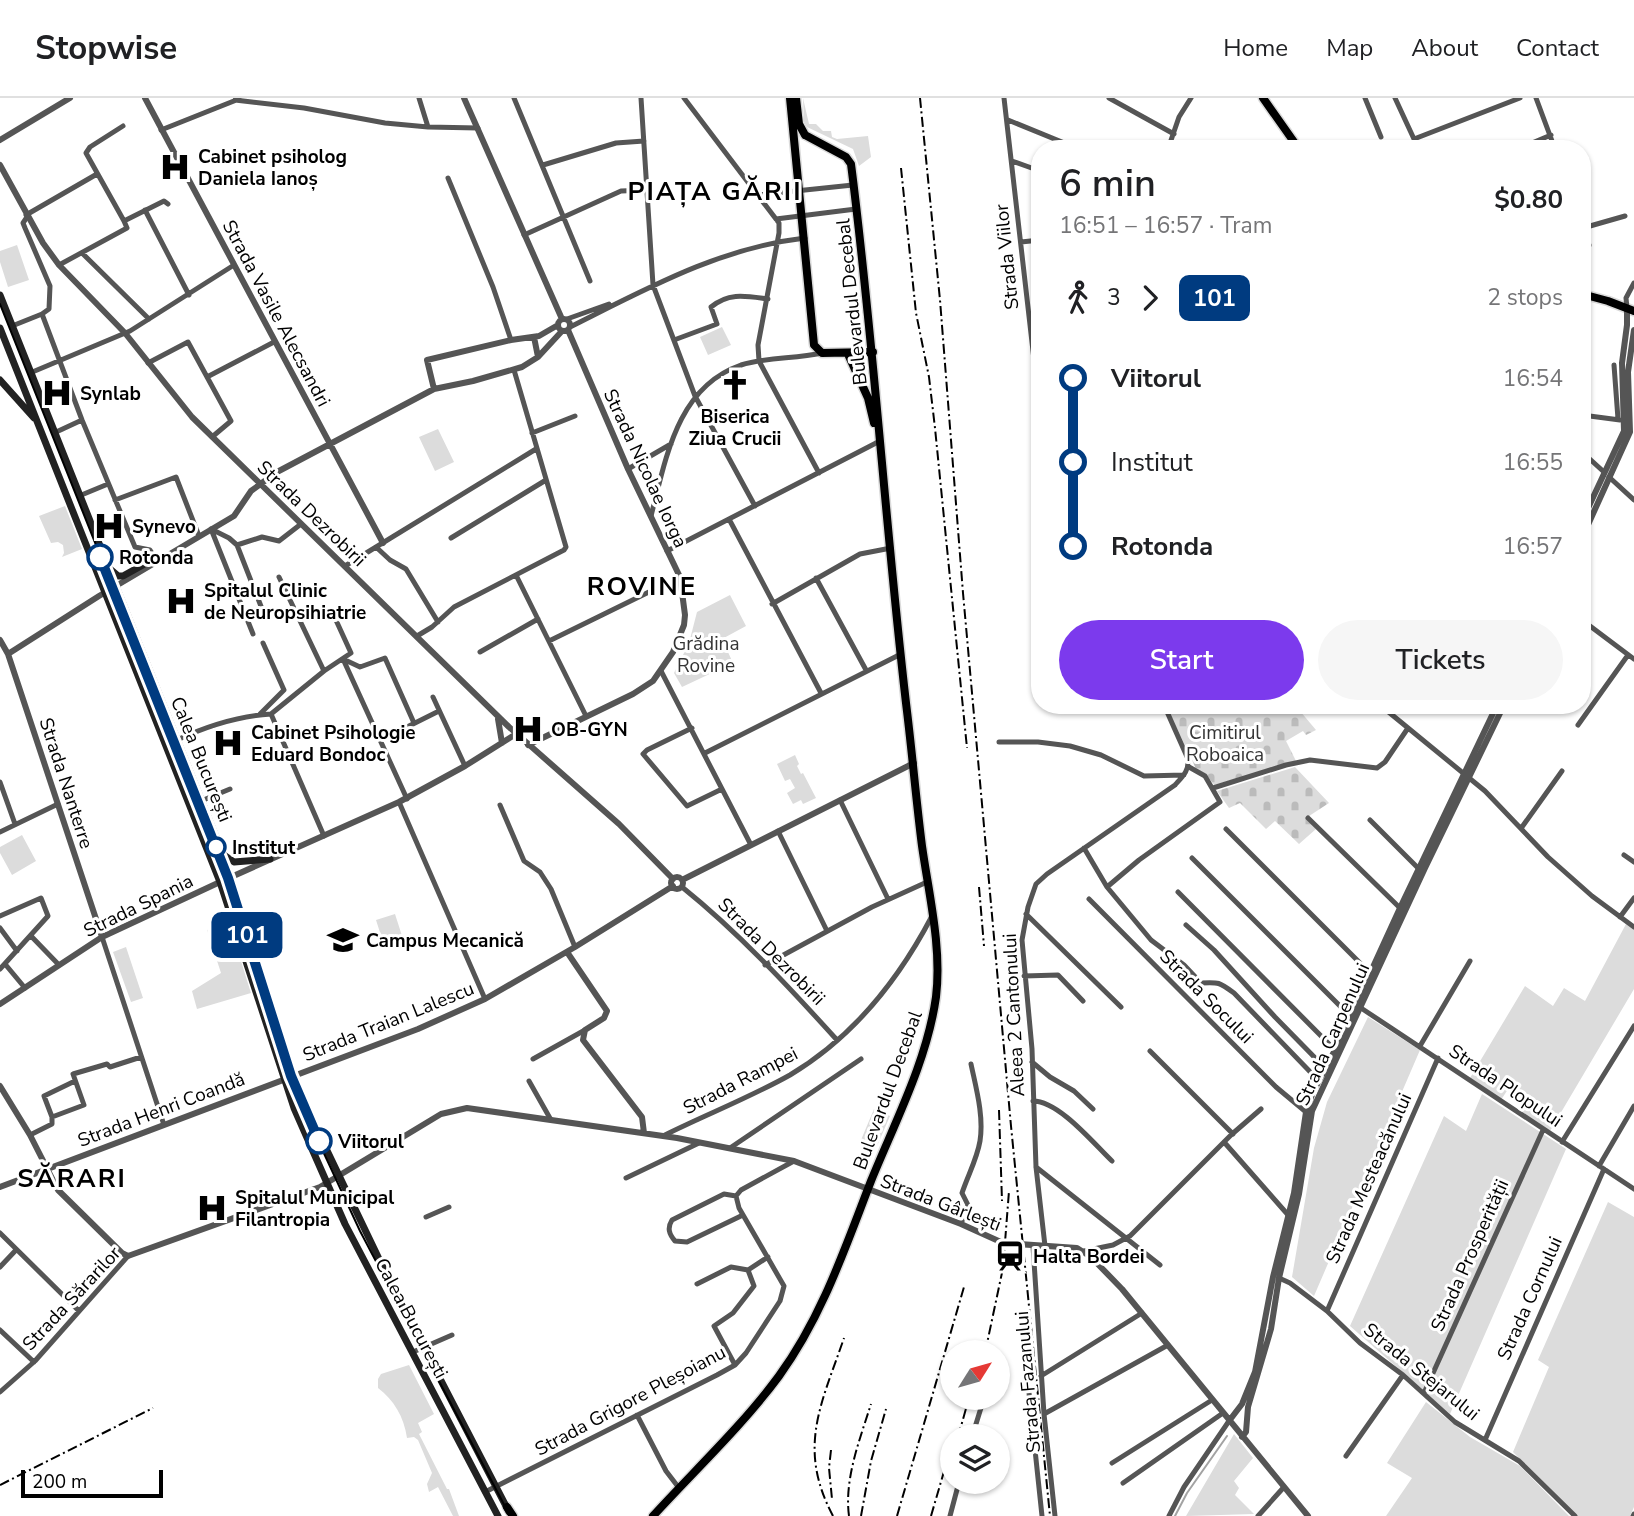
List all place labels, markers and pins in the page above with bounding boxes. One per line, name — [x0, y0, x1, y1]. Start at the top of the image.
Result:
place label: Cabinet psiholog Daniela Ianoș — [198, 144, 347, 192]
hospital icon: Cabinet psiholog Daniela Ianoș — [158, 150, 192, 184]
church icon: Biserica Ziua Crucii — [718, 368, 752, 402]
hospital icon: Synlab — [40, 376, 74, 410]
place label: Synlab — [80, 381, 141, 407]
place label: Biserica Ziua Crucii — [689, 404, 781, 452]
hospital icon: Synevo — [92, 509, 126, 543]
place label: Synevo — [132, 514, 196, 540]
marker: Rotonda — [87, 544, 113, 570]
place label: Rotonda — [119, 545, 194, 571]
place label: Spitalul Clinic de Neuropsihiatrie — [204, 578, 366, 626]
hospital icon: Spitalul Clinic de Neuropsihiatrie — [164, 584, 198, 618]
hospital icon: OB-GYN — [511, 712, 545, 746]
place label: OB-GYN — [551, 717, 628, 743]
place label: Cabinet Psihologie Eduard Bondoc — [251, 720, 416, 768]
hospital icon: Cabinet Psihologie Eduard Bondoc — [211, 726, 245, 760]
place label: Institut — [232, 835, 296, 861]
marker: Institut — [206, 837, 226, 857]
school or university icon: Campus Mecanică — [326, 923, 360, 957]
place label: Campus Mecanică — [366, 928, 524, 954]
marker: Viitorul — [306, 1128, 332, 1154]
place label: Viitorul — [337, 1129, 404, 1155]
place label: Spitalul Municipal Filantropia — [235, 1185, 394, 1233]
hospital icon: Spitalul Municipal Filantropia — [195, 1191, 229, 1225]
station icon: Halta Bordei — [993, 1239, 1027, 1273]
place label: Halta Bordei — [1033, 1244, 1145, 1270]

